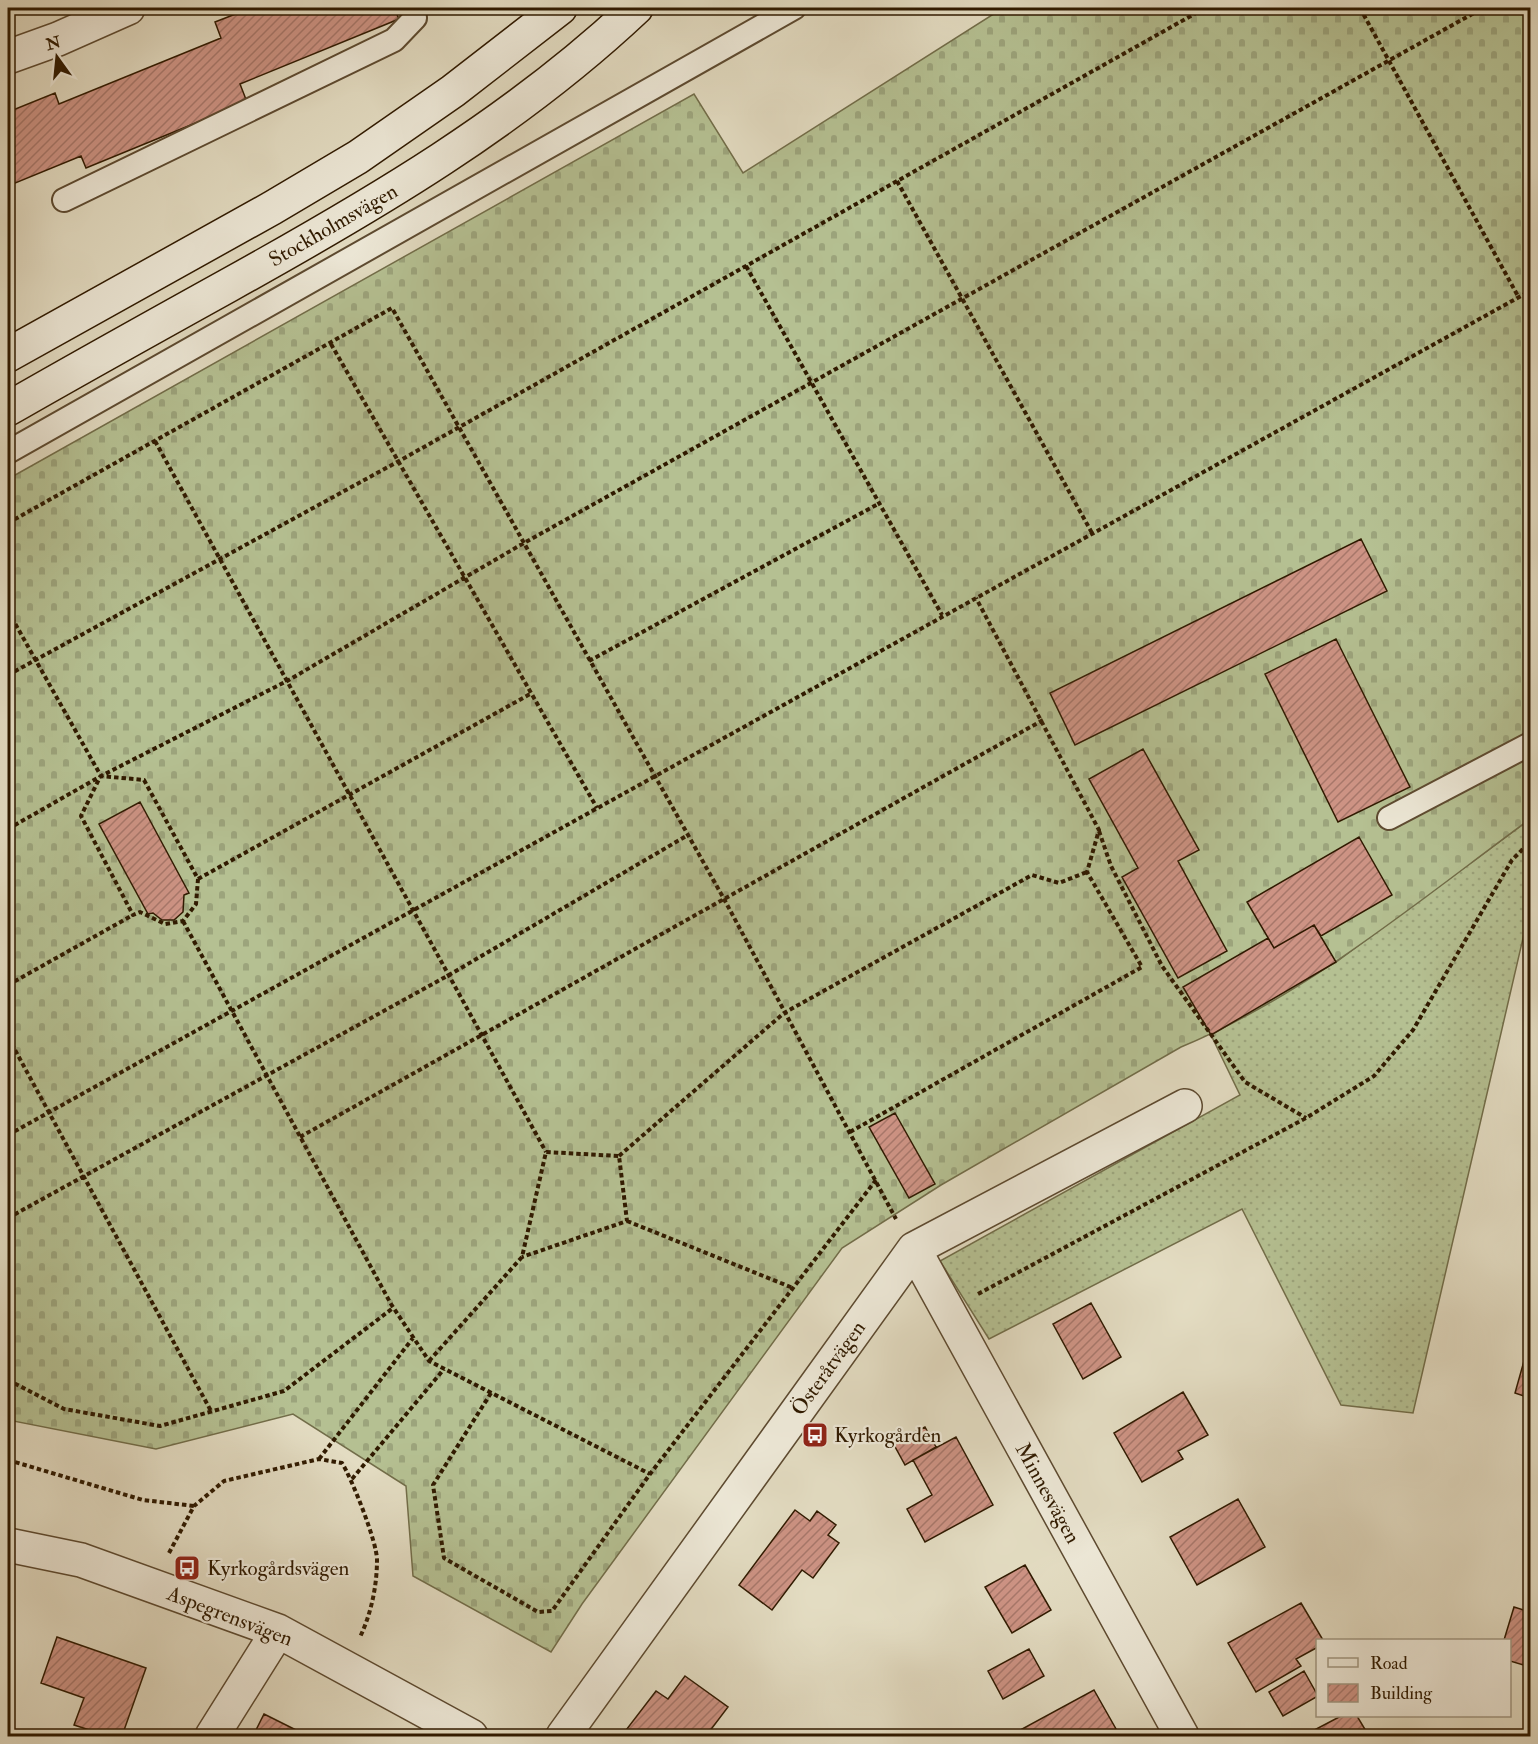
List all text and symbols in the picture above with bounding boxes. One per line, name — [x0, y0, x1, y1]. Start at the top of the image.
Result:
north arrow — [27, 27, 87, 87]
text: N — [43, 32, 64, 55]
street label: Stockholmsvägen — [264, 178, 403, 273]
street label: Österåtvägen — [785, 1315, 872, 1421]
bus stop icon: Kyrkogården — [800, 1420, 830, 1450]
place label: Kyrkogården — [834, 1422, 941, 1449]
street label: Minnesvägen — [1009, 1438, 1086, 1549]
bus stop icon: Kyrkogårdsvägen — [172, 1553, 202, 1583]
place label: Kyrkogårdsvägen — [207, 1555, 350, 1582]
street label: Aspegrensvägen — [162, 1580, 297, 1653]
legend — [1316, 1639, 1511, 1717]
text: Road — [1370, 1652, 1408, 1675]
text: Building — [1370, 1682, 1433, 1705]

